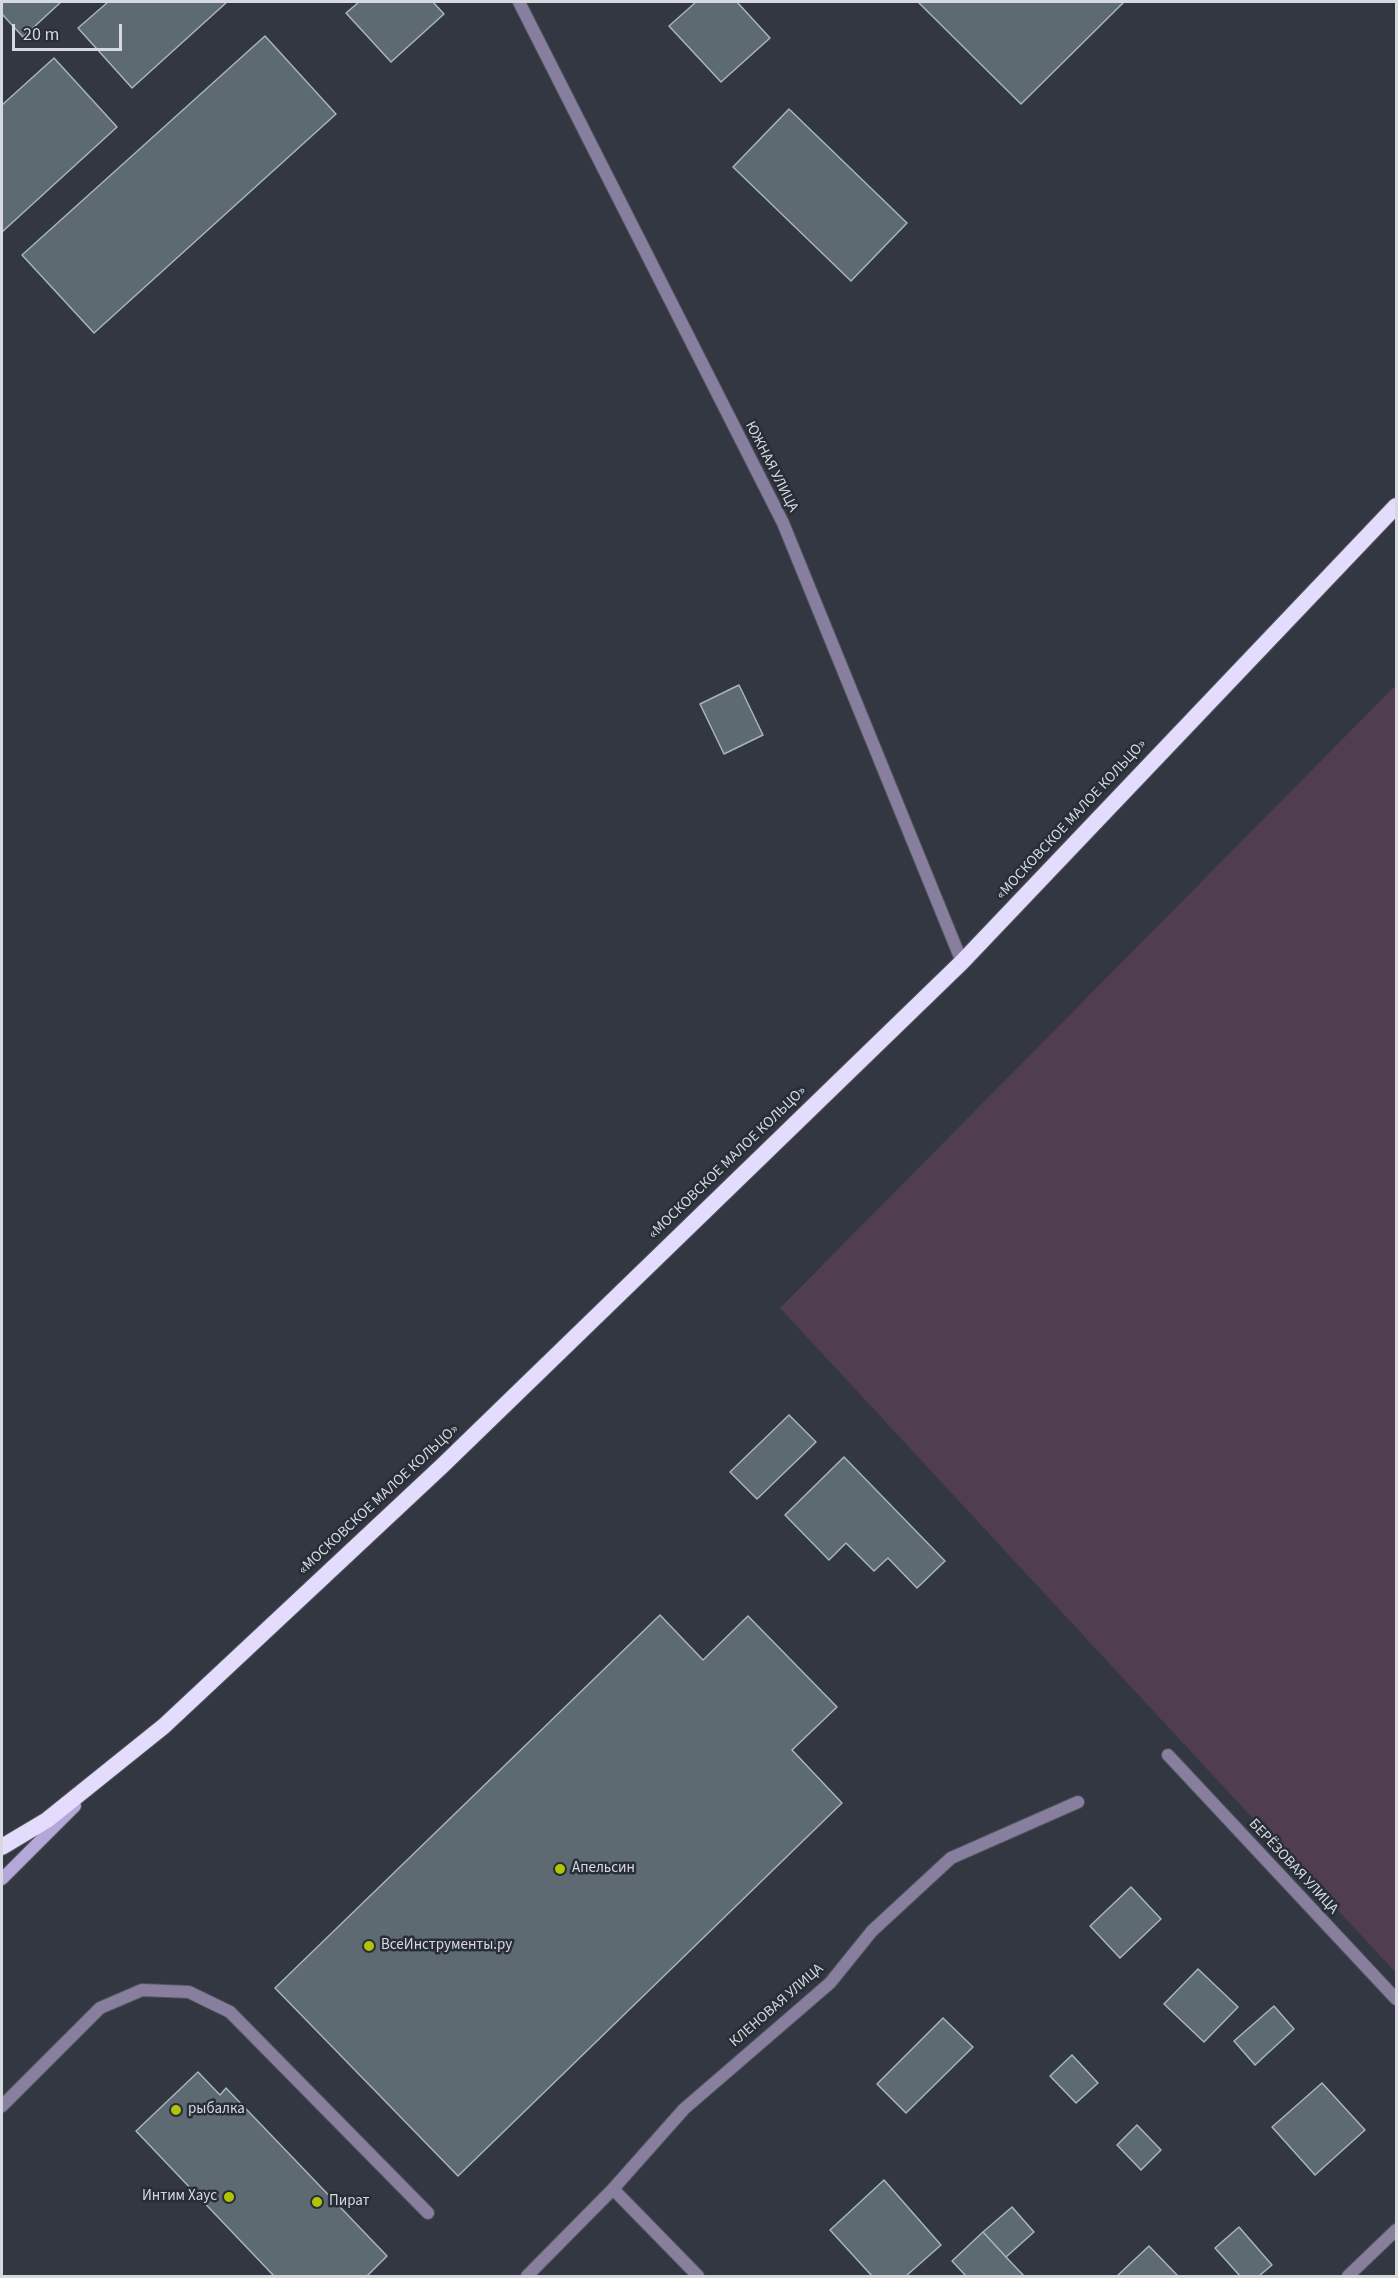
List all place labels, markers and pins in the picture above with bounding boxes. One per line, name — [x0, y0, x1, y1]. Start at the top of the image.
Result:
place label: Апельсин — [572, 1860, 635, 1878]
marker: Апельсин — [553, 1862, 567, 1876]
place label: ВсеИнструменты.ру — [381, 1937, 512, 1955]
marker: ВсеИнструменты.ру — [362, 1939, 376, 1953]
place label: рыбалка — [188, 2101, 245, 2119]
marker: рыбалка — [169, 2103, 183, 2117]
place label: Интим Хаус — [142, 2188, 217, 2206]
marker: Интим Хаус — [222, 2190, 236, 2204]
place label: Пират — [329, 2193, 370, 2211]
marker: Пират — [310, 2195, 324, 2209]

